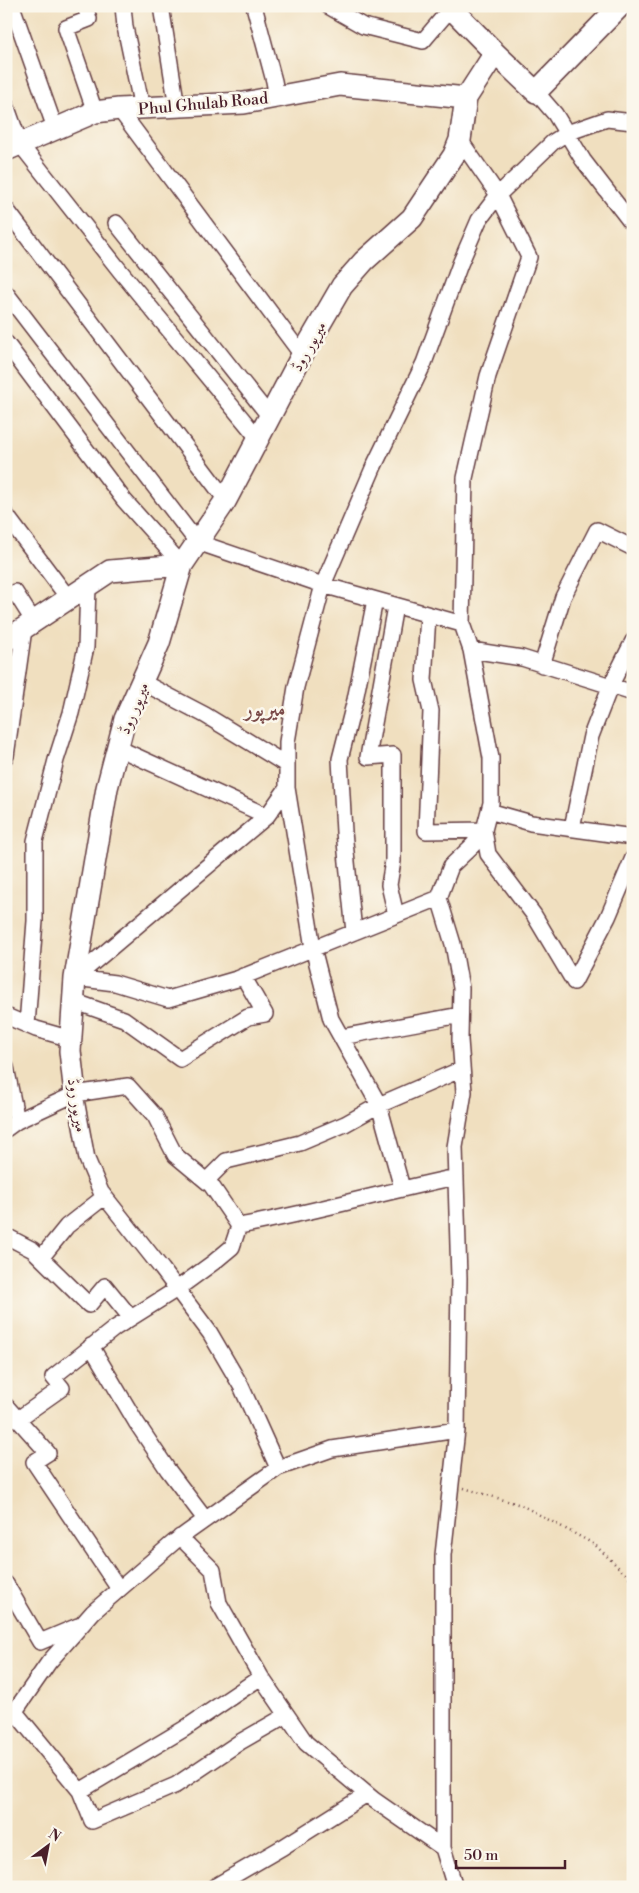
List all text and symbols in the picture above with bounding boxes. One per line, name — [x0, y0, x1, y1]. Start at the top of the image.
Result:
street label: Phul Ghulab Road — [137, 88, 269, 120]
street label: میرپور روڈ — [287, 318, 332, 376]
street label: میرپور روڈ — [114, 679, 154, 738]
district label: میرپور — [242, 697, 286, 724]
street label: میرپور روڈ — [62, 1077, 91, 1134]
north arrow — [22, 1820, 72, 1870]
text: N — [45, 1825, 64, 1846]
scale bar — [456, 1838, 565, 1870]
text: 50 m — [464, 1846, 498, 1865]

